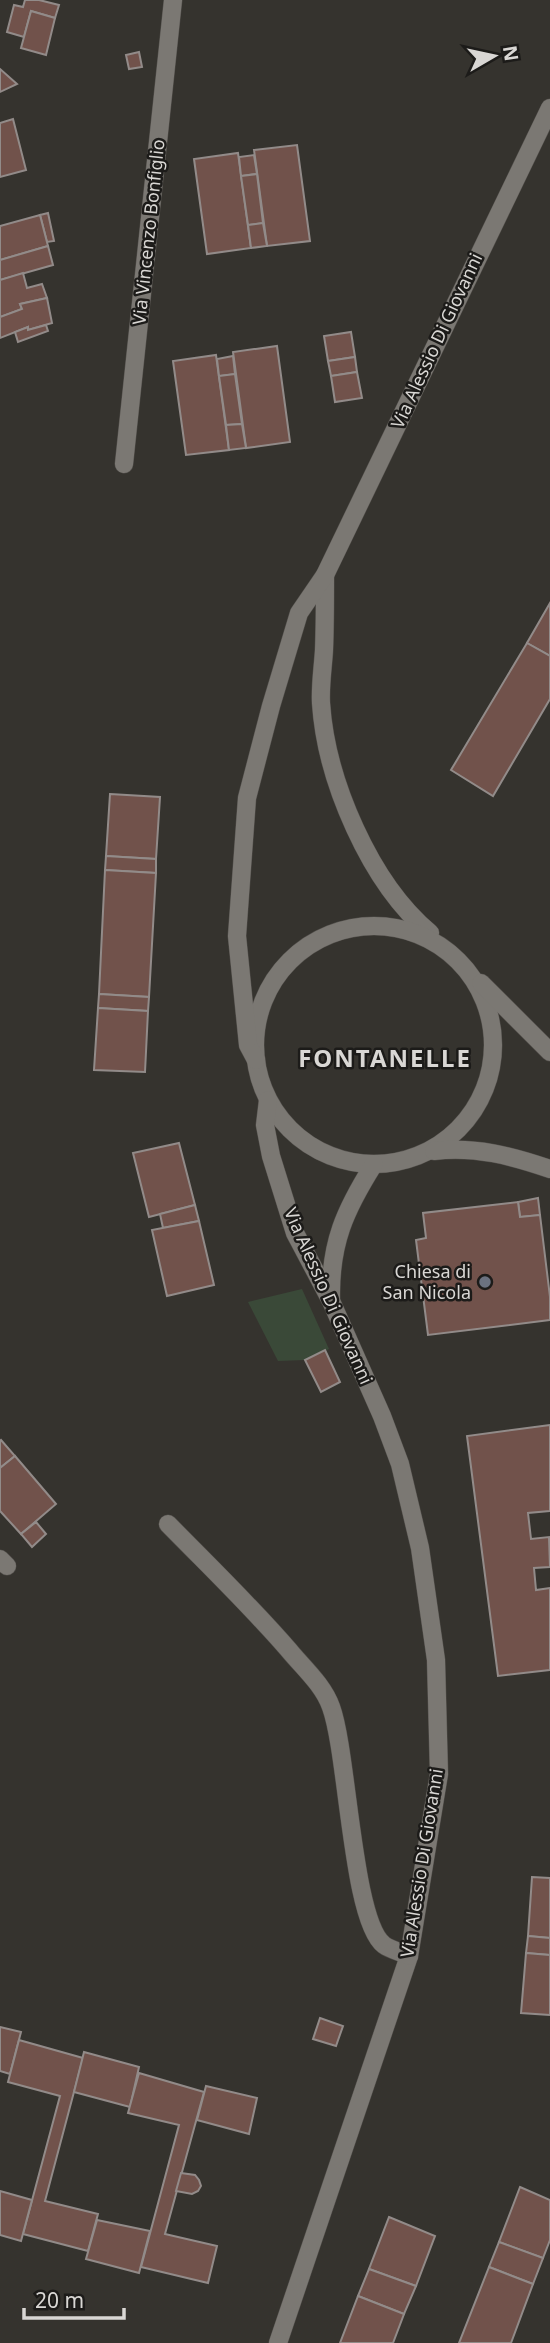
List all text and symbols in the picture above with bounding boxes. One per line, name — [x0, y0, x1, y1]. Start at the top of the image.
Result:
north arrow — [459, 21, 529, 91]
text: N — [497, 44, 525, 63]
street label: Via Vincenzo Bonfiglio — [126, 138, 170, 326]
street label: Via Alessio Di Giovanni — [385, 249, 487, 432]
district label: FONTANELLE — [298, 1041, 472, 1074]
street label: Via Alessio Di Giovanni — [279, 1204, 379, 1388]
place label: Chiesa di San Nicola — [383, 1259, 471, 1304]
marker: Chiesa di San Nicola — [477, 1274, 493, 1290]
street label: Via Alessio Di Giovanni — [394, 1767, 448, 1959]
scale bar — [24, 2276, 124, 2320]
text: 20 m — [35, 2286, 84, 2314]

